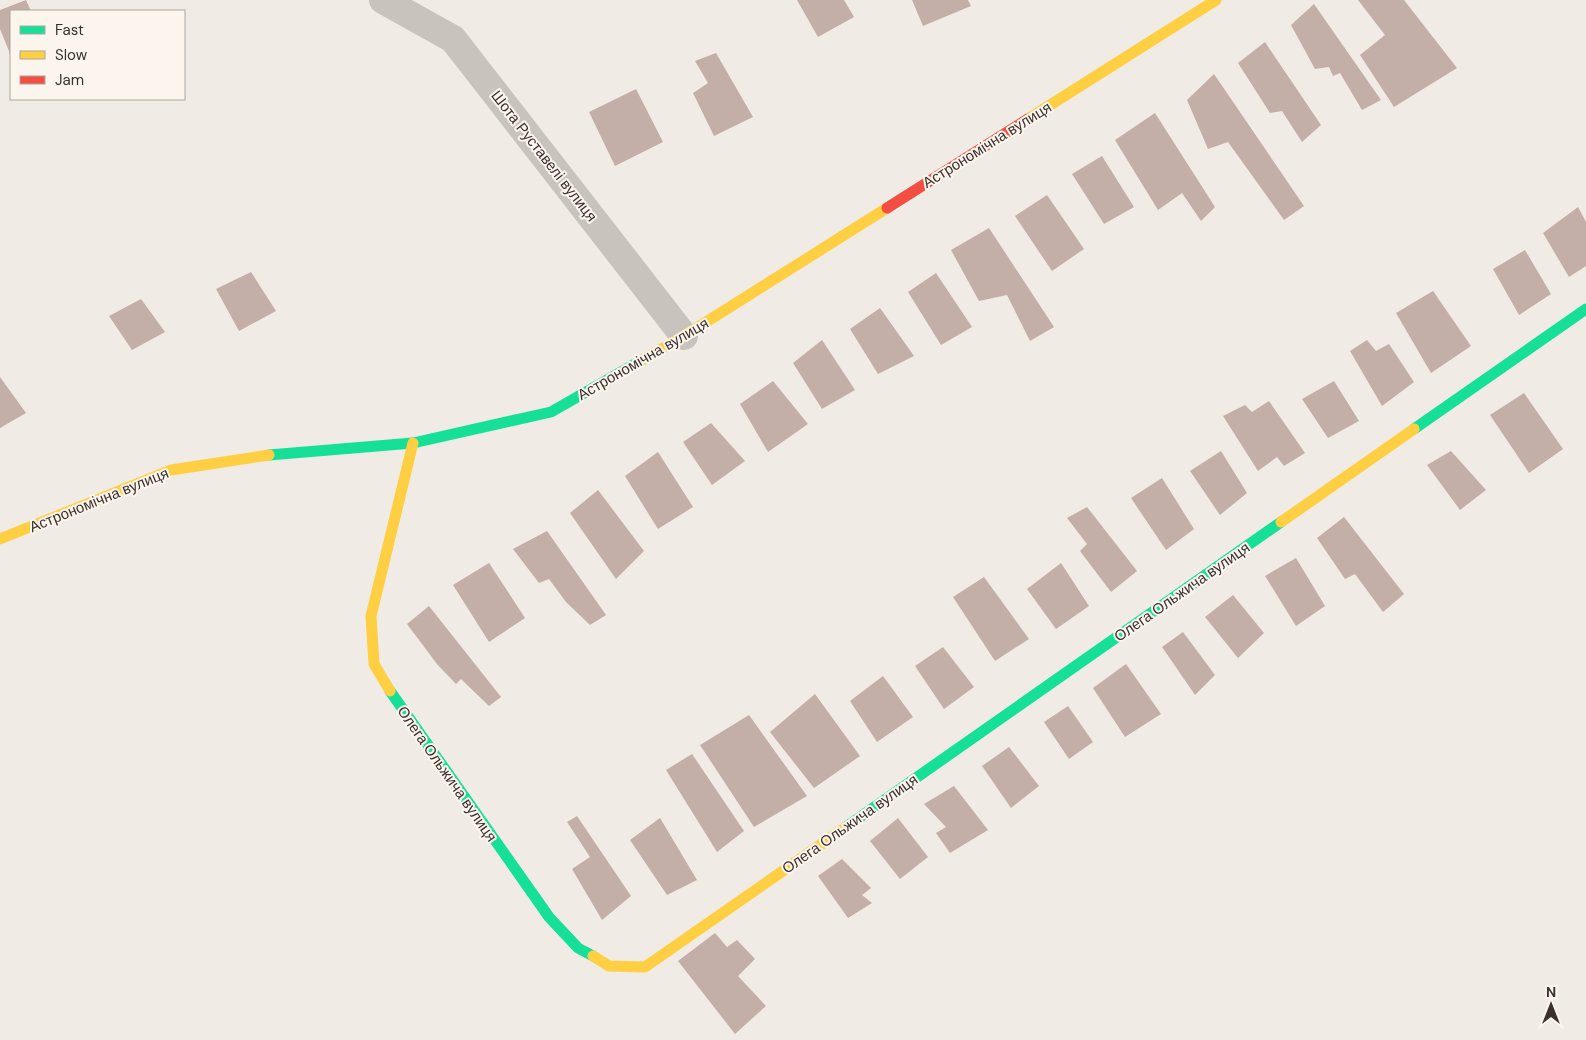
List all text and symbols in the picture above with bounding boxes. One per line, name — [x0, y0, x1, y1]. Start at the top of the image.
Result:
legend — [10, 10, 185, 100]
text: Fast — [55, 20, 84, 40]
text: Slow — [55, 45, 88, 65]
text: Jam — [55, 70, 84, 90]
street label: Шота Руставелі вулиця — [487, 86, 601, 226]
street label: Астрономічна вулиця — [919, 97, 1055, 193]
street label: Астрономічна вулиця — [574, 313, 712, 405]
street label: Астрономічна вулиця — [26, 463, 172, 537]
street label: Олега Ольжича вулиця — [1110, 538, 1254, 646]
street label: Олега Ольжича вулиця — [393, 702, 501, 846]
street label: Олега Ольжича вулиця — [778, 770, 922, 878]
north arrow — [1526, 980, 1576, 1030]
text: N — [1546, 983, 1556, 1001]

